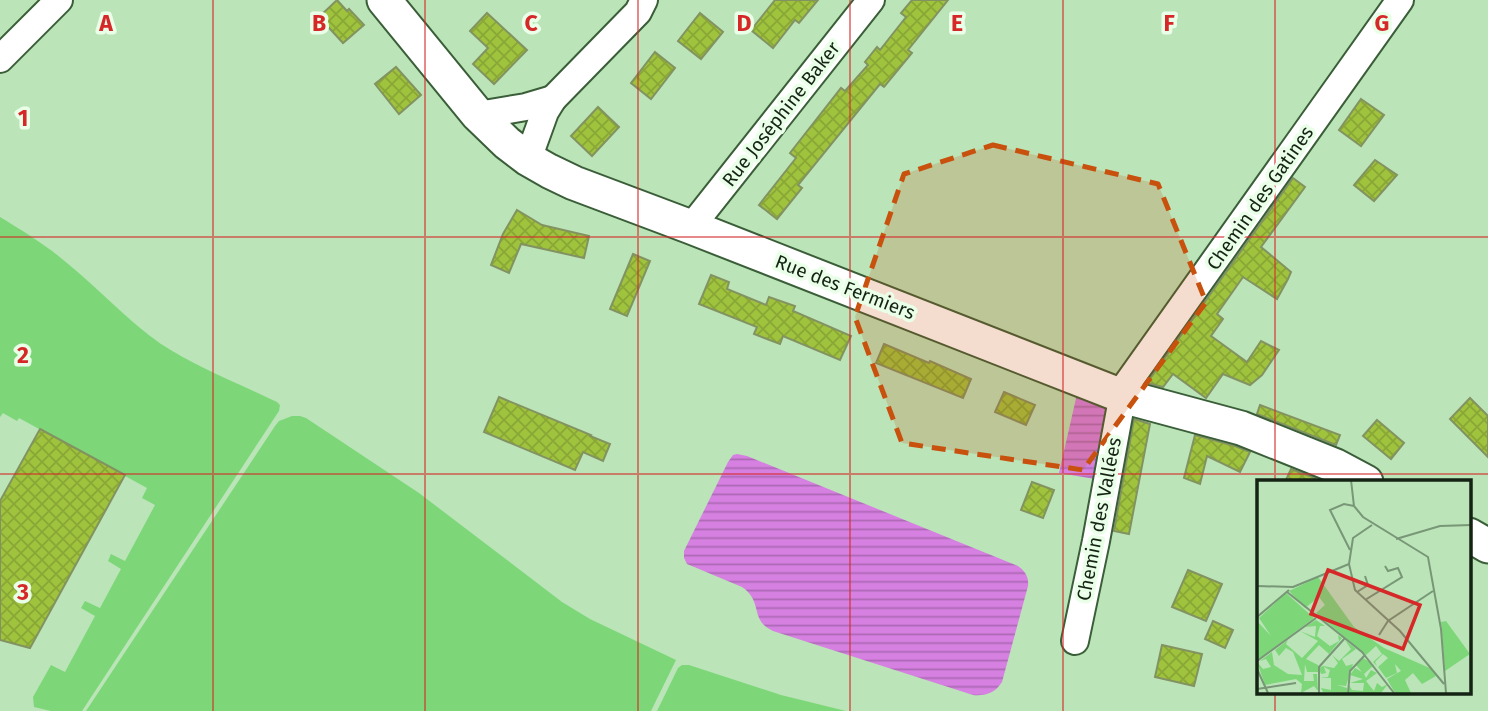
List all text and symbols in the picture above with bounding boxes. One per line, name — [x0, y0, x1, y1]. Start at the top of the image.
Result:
text: A — [98, 9, 113, 37]
text: B — [312, 9, 326, 37]
text: C — [524, 9, 538, 37]
text: D — [737, 9, 752, 37]
text: E — [951, 9, 963, 37]
text: F — [1163, 9, 1175, 37]
text: G — [1375, 9, 1389, 37]
street label: Rue Joséphine Baker — [717, 36, 845, 191]
text: 1 — [18, 104, 28, 132]
street label: Chemin des Gatines — [1202, 122, 1318, 274]
street label: Rue des Fermiers — [772, 250, 918, 324]
text: 2 — [17, 341, 29, 369]
street label: Chemin des Vallées — [1072, 435, 1126, 603]
inset map — [1257, 480, 1470, 694]
text: 3 — [16, 578, 29, 606]

